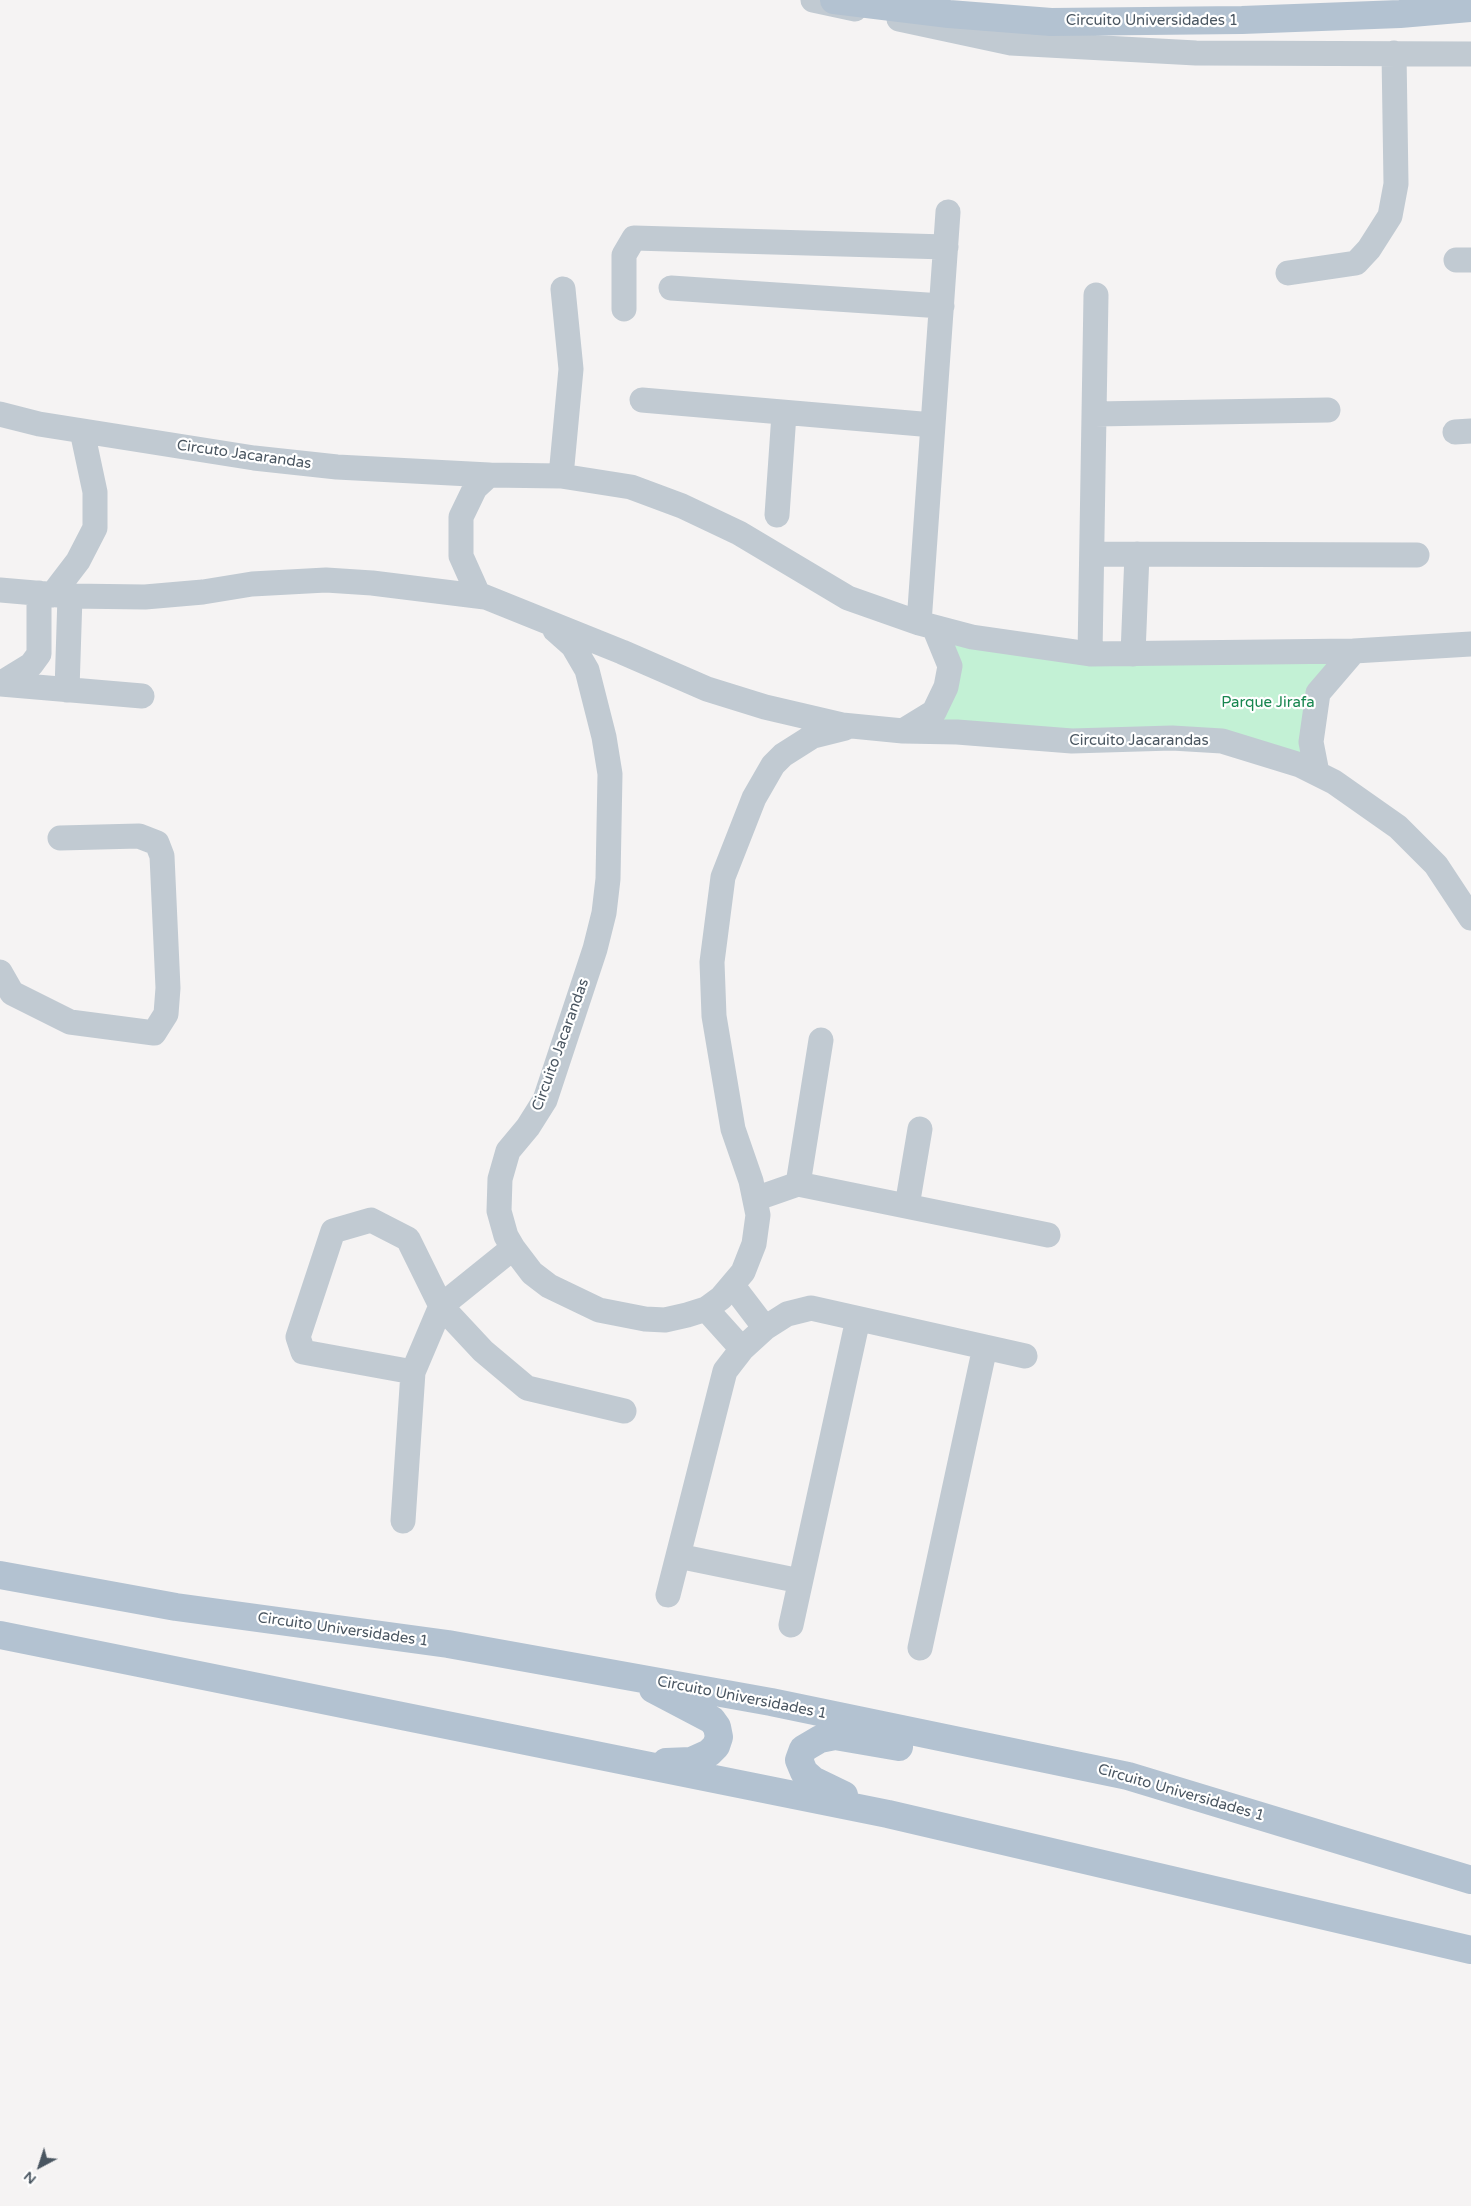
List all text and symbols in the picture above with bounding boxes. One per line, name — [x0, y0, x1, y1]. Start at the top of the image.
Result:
street label: Circuito Universidades 1 — [1066, 12, 1238, 30]
street label: Circuto Jacarandas — [176, 437, 312, 473]
park label: Parque Jirafa — [1221, 694, 1315, 712]
street label: Circuito Jacarandas — [1069, 732, 1209, 750]
street label: Circuito Jacarandas — [529, 976, 593, 1114]
street label: Circuito Universidades 1 — [256, 1609, 430, 1651]
street label: Circuito Universidades 1 — [656, 1673, 828, 1723]
street label: Circuito Universidades 1 — [1096, 1761, 1266, 1825]
north arrow — [15, 2141, 65, 2191]
text: N — [20, 2168, 40, 2188]

